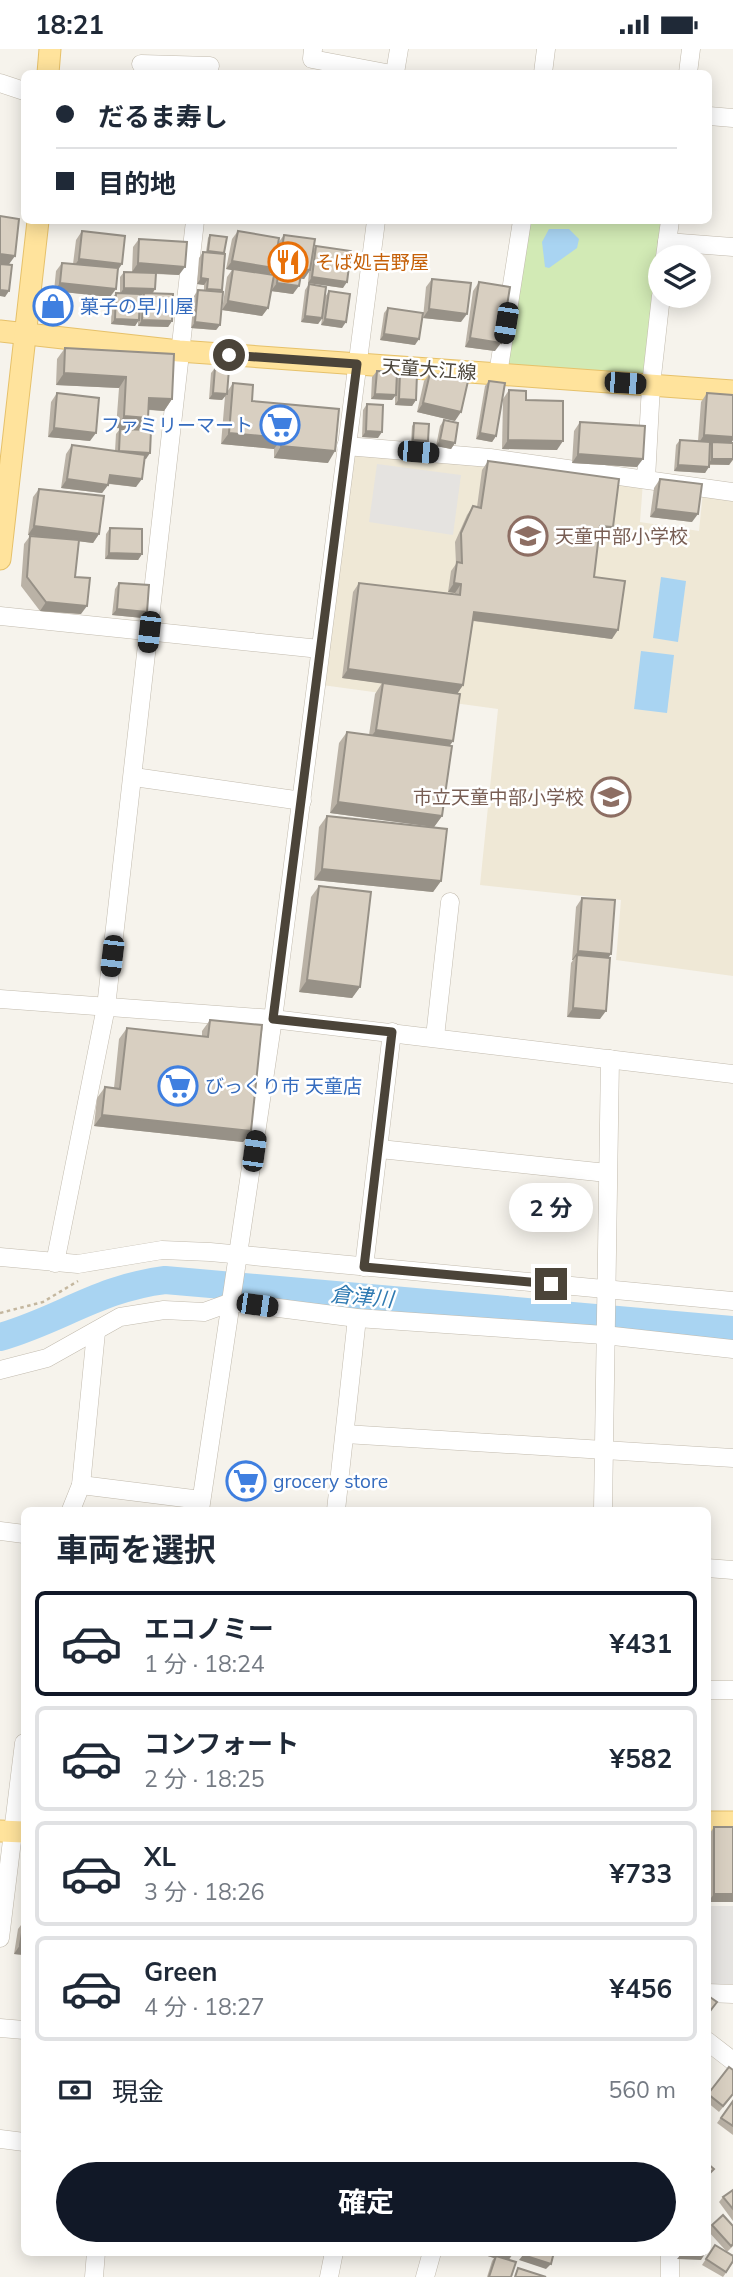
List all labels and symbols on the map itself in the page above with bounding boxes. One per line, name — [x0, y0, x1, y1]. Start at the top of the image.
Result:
restaurant icon: そば処吉野屋 — [267, 241, 309, 283]
place label: そば処吉野屋 — [315, 250, 429, 274]
shop icon: 菓子の早川屋 — [32, 285, 74, 327]
place label: 菓子の早川屋 — [80, 294, 194, 318]
car — [493, 301, 520, 345]
route start — [213, 339, 245, 371]
street label: 天童大江線 — [381, 354, 477, 384]
car — [604, 371, 647, 395]
supermarket icon: ファミリーマート — [259, 404, 301, 446]
place label: ファミリーマート — [101, 413, 253, 437]
car — [397, 440, 440, 464]
school or university icon: 天童中部小学校 — [507, 515, 549, 557]
place label: 天童中部小学校 — [555, 524, 688, 548]
car — [137, 610, 162, 654]
school or university icon: 市立天童中部小学校 — [590, 776, 632, 818]
place label: 市立天童中部小学校 — [413, 785, 584, 809]
car — [100, 934, 125, 978]
supermarket icon: びっくり市 天童店 — [157, 1065, 199, 1107]
place label: びっくり市 天童店 — [205, 1074, 362, 1098]
car — [241, 1129, 268, 1173]
callout: 2 分 — [509, 1183, 593, 1231]
route end — [535, 1268, 567, 1300]
water label: 倉津川 — [330, 1280, 397, 1312]
car — [235, 1292, 280, 1318]
supermarket icon: grocery store — [225, 1460, 267, 1502]
place label: grocery store — [273, 1469, 388, 1493]

